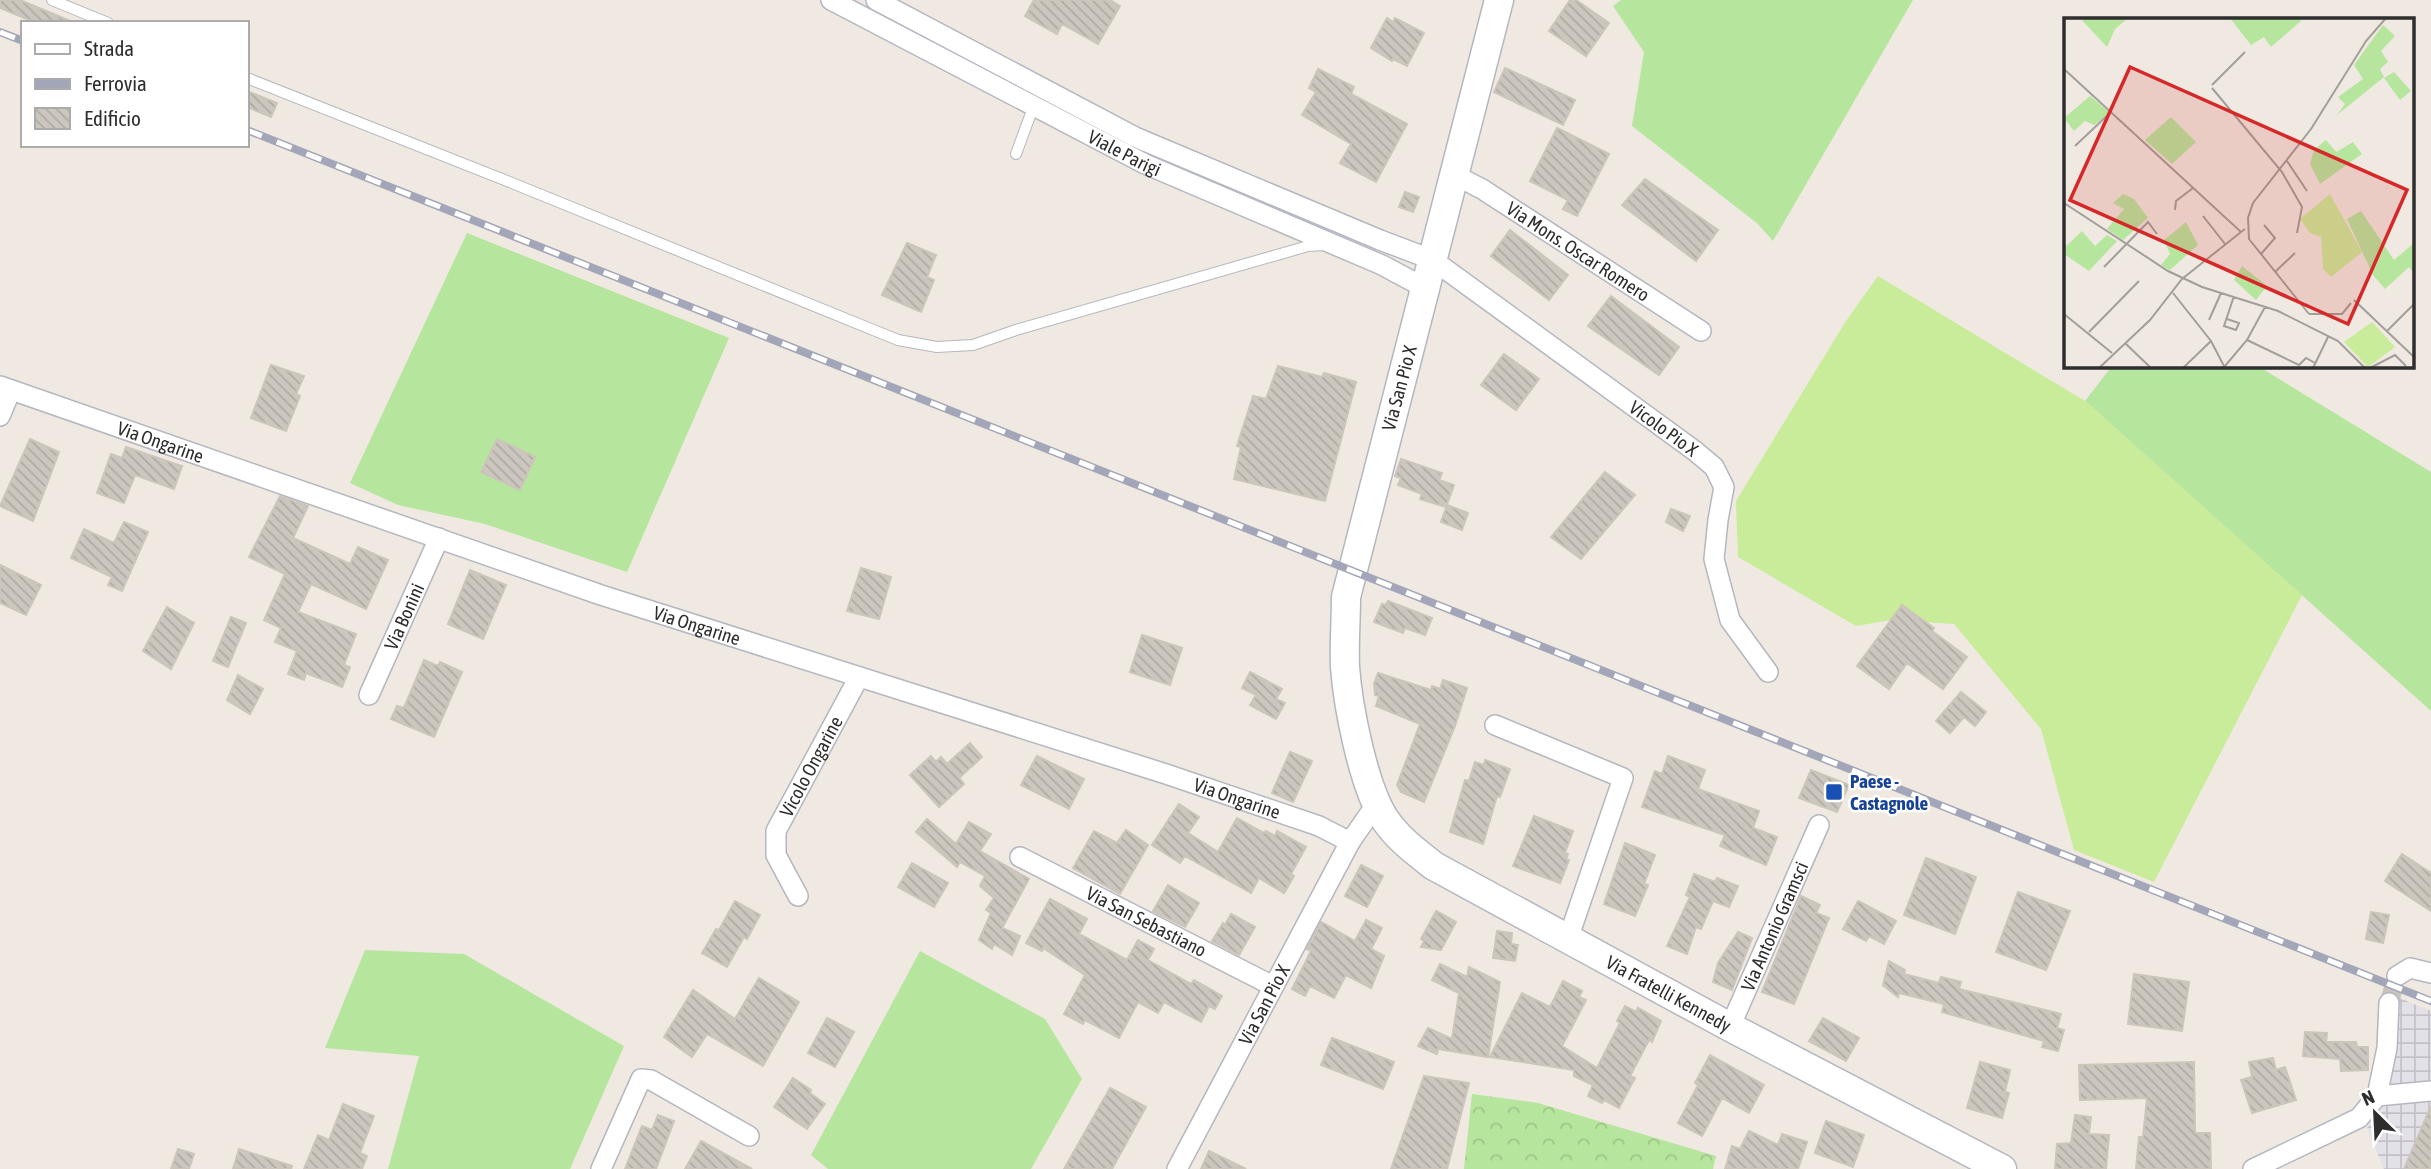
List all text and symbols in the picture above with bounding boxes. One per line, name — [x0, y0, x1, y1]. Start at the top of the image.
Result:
inset map — [2064, 18, 2414, 368]
legend — [21, 21, 248, 147]
text: Strada — [84, 36, 134, 60]
text: Ferrovia — [84, 71, 147, 95]
text: Edificio — [84, 106, 141, 130]
street label: Viale Parigi — [1084, 125, 1164, 180]
street label: Via Mons. Oscar Romero — [1503, 197, 1654, 306]
street label: Via San Pio X — [1377, 343, 1421, 433]
street label: Vicolo Pio X — [1625, 396, 1703, 461]
street label: Via Ongarine — [114, 417, 207, 467]
street label: Via Bonini — [380, 580, 428, 653]
street label: Via Ongarine — [651, 601, 743, 649]
street label: Vicolo Ongarine — [775, 712, 847, 820]
place label: Paese - Castagnole — [1850, 770, 1929, 814]
street label: Via Ongarine — [1191, 773, 1283, 823]
marker: Paese - Castagnole — [1824, 782, 1844, 802]
street label: Via Antonio Gramsci — [1736, 858, 1812, 994]
street label: Via San Sebastiano — [1083, 882, 1210, 961]
street label: Via Fratelli Kennedy — [1602, 951, 1735, 1037]
street label: Via San Pio X — [1234, 961, 1294, 1048]
north arrow — [2340, 1078, 2410, 1148]
text: N — [2358, 1085, 2378, 1110]

